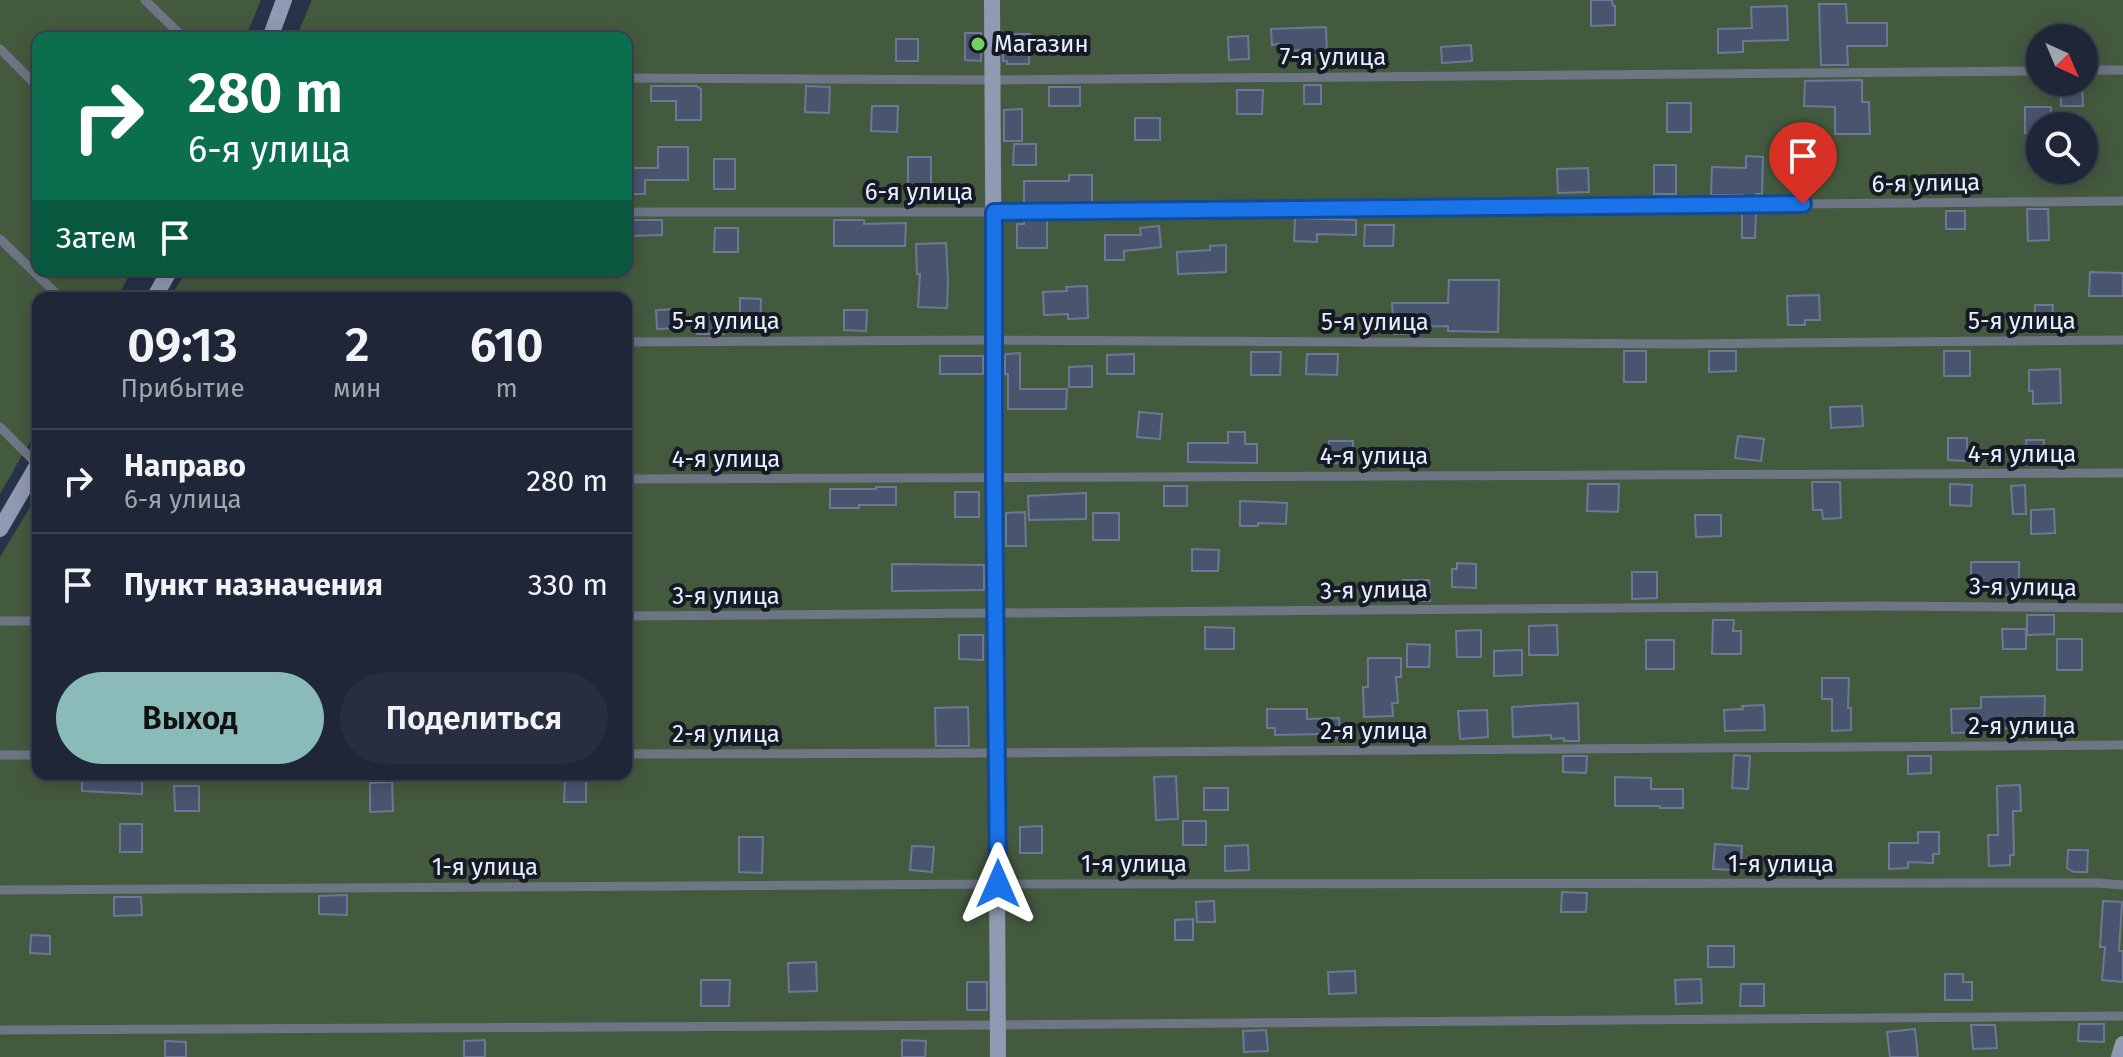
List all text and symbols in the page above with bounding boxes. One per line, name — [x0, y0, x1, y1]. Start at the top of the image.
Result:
north arrow — [2026, 24, 2098, 96]
map controls — [2026, 24, 2098, 184]
place label: Магазин — [994, 30, 1089, 58]
marker: Магазин — [969, 35, 987, 53]
street label: 7-я улица — [1280, 43, 1386, 71]
text: 280 m — [188, 60, 343, 127]
icon: right — [56, 64, 160, 168]
button: search — [2026, 112, 2098, 184]
pin — [1769, 122, 1837, 204]
text: 6-я улица — [188, 128, 351, 172]
icon: arrive — [1781, 134, 1825, 178]
street label: 6-я улица — [1871, 168, 1981, 198]
street label: 6-я улица — [865, 178, 973, 206]
icon: arrive — [153, 216, 197, 260]
text: Затем — [56, 220, 137, 256]
street label: 5-я улица — [672, 307, 780, 335]
street label: 5-я улица — [1968, 307, 2076, 335]
street label: 5-я улица — [1321, 308, 1429, 336]
text: 09:13 — [127, 316, 238, 374]
text: 2 — [345, 316, 370, 374]
text: 610 — [470, 316, 544, 374]
text: Прибытие — [120, 373, 245, 404]
text: мин — [333, 373, 381, 404]
text: m — [496, 373, 518, 404]
street label: 4-я улица — [1968, 440, 2076, 468]
street label: 4-я улица — [1320, 442, 1428, 470]
street label: 4-я улица — [672, 445, 780, 473]
text: Направо — [124, 448, 246, 484]
icon: right — [56, 459, 100, 503]
text: 280 m — [526, 463, 608, 499]
text: 6-я улица — [124, 484, 242, 515]
icon: arrive — [56, 563, 100, 607]
text: Пункт назначения — [124, 567, 383, 603]
text: 330 m — [528, 567, 608, 603]
street label: 3-я улица — [1969, 572, 2077, 602]
street label: 3-я улица — [1320, 575, 1428, 605]
street label: 3-я улица — [672, 582, 780, 610]
button: Выход — [56, 672, 324, 764]
button: Поделиться — [340, 672, 608, 764]
street label: 2-я улица — [1968, 712, 2076, 740]
street label: 2-я улица — [1320, 717, 1428, 745]
street label: 2-я улица — [672, 720, 780, 748]
position arrow — [956, 842, 1040, 926]
street label: 1-я улица — [1081, 850, 1187, 878]
street label: 1-я улица — [1728, 850, 1834, 878]
street label: 1-я улица — [432, 853, 538, 881]

